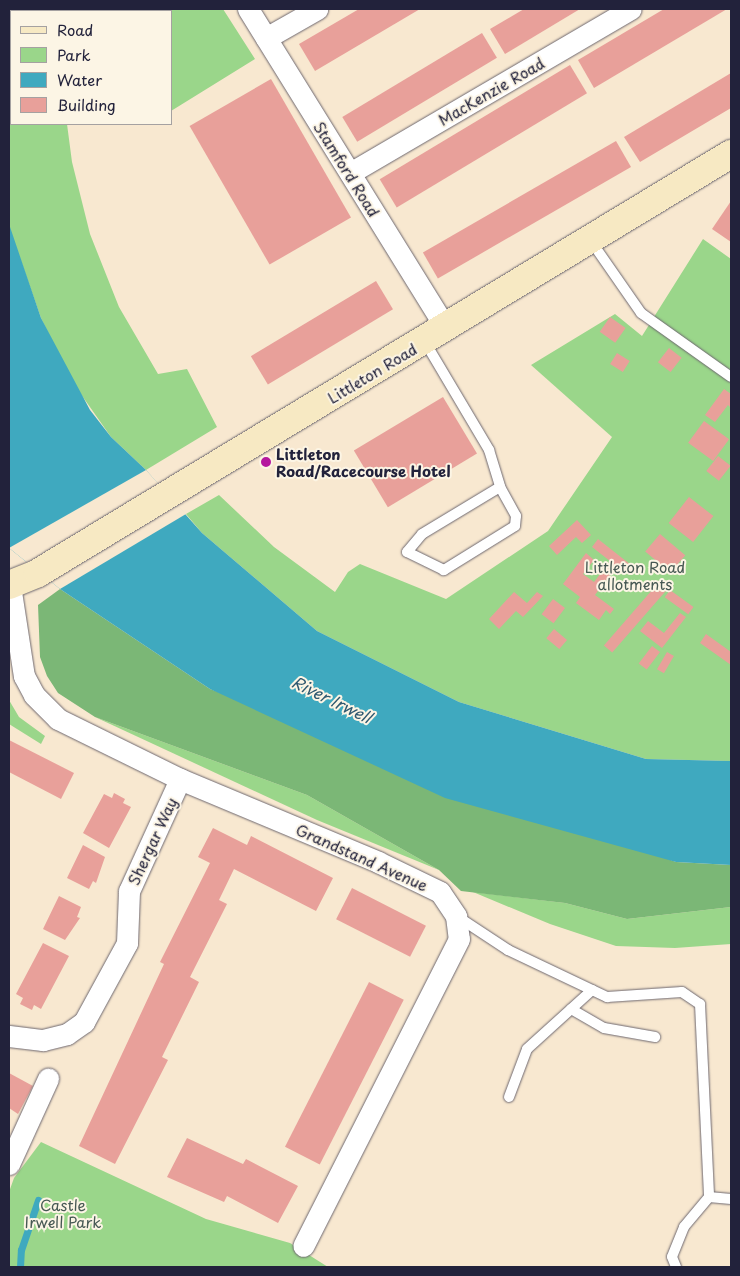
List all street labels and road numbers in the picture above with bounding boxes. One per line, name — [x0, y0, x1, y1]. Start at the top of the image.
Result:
street label: MacKenzie Road — [435, 54, 547, 128]
street label: Stamford Road — [311, 118, 383, 220]
street label: Littleton Road — [324, 339, 420, 407]
street label: Shergar Way — [124, 794, 180, 888]
street label: Grandstand Avenue — [293, 820, 431, 894]

